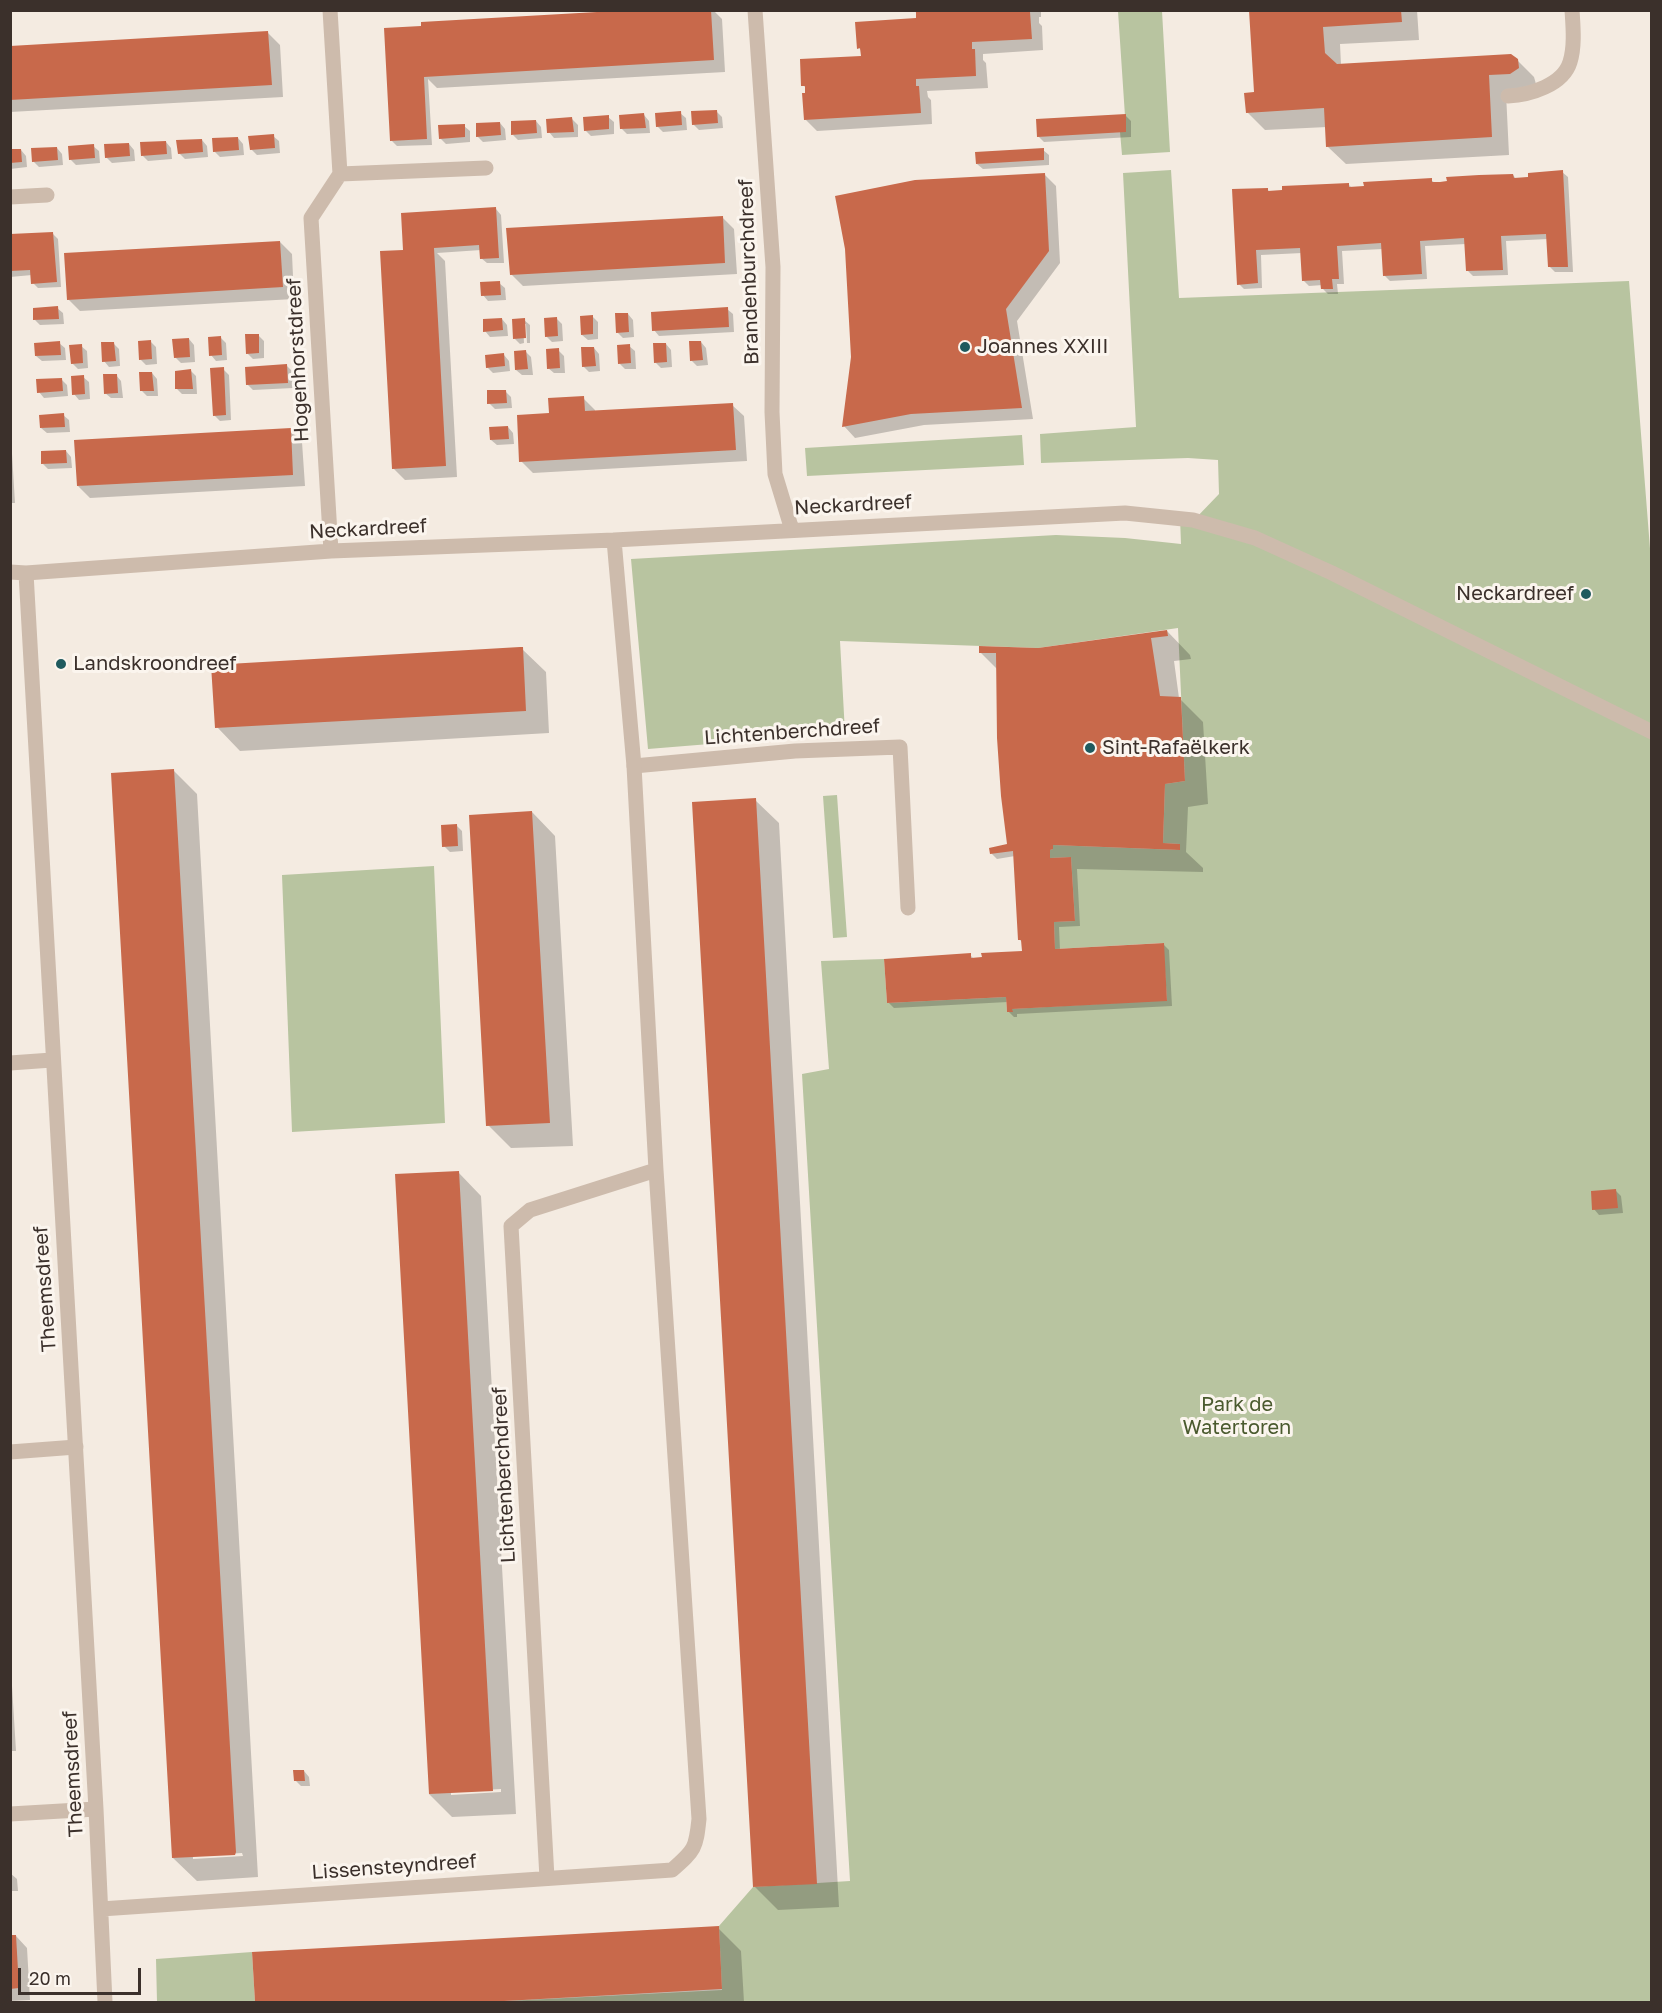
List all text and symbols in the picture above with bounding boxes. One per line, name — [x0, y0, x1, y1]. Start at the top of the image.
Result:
street label: Brandenburchdreef — [734, 179, 764, 365]
street label: Hogenhorstdreef — [282, 277, 314, 443]
place label: Joannes XXIII — [977, 335, 1109, 359]
marker: Joannes XXIII — [958, 340, 972, 354]
street label: Neckardreef — [794, 490, 912, 520]
street label: Neckardreef — [309, 514, 427, 544]
place label: Neckardreef — [1456, 582, 1574, 606]
marker: Neckardreef — [1579, 587, 1593, 601]
place label: Landskroondreef — [73, 652, 236, 676]
marker: Landskroondreef — [54, 657, 68, 671]
street label: Lichtenberchdreef — [703, 714, 881, 750]
place label: Sint-Rafaëlkerk — [1102, 736, 1250, 760]
marker: Sint-Rafaëlkerk — [1083, 741, 1097, 755]
street label: Theemsdreef — [29, 1225, 61, 1353]
street label: Lichtenberchdreef — [487, 1386, 521, 1564]
park label: Park de Watertoren — [1183, 1393, 1291, 1440]
street label: Theemsdreef — [58, 1710, 88, 1838]
street label: Lissensteyndreef — [311, 1849, 477, 1885]
scale bar — [21, 1956, 144, 1994]
text: 20 m — [29, 1967, 71, 1989]

